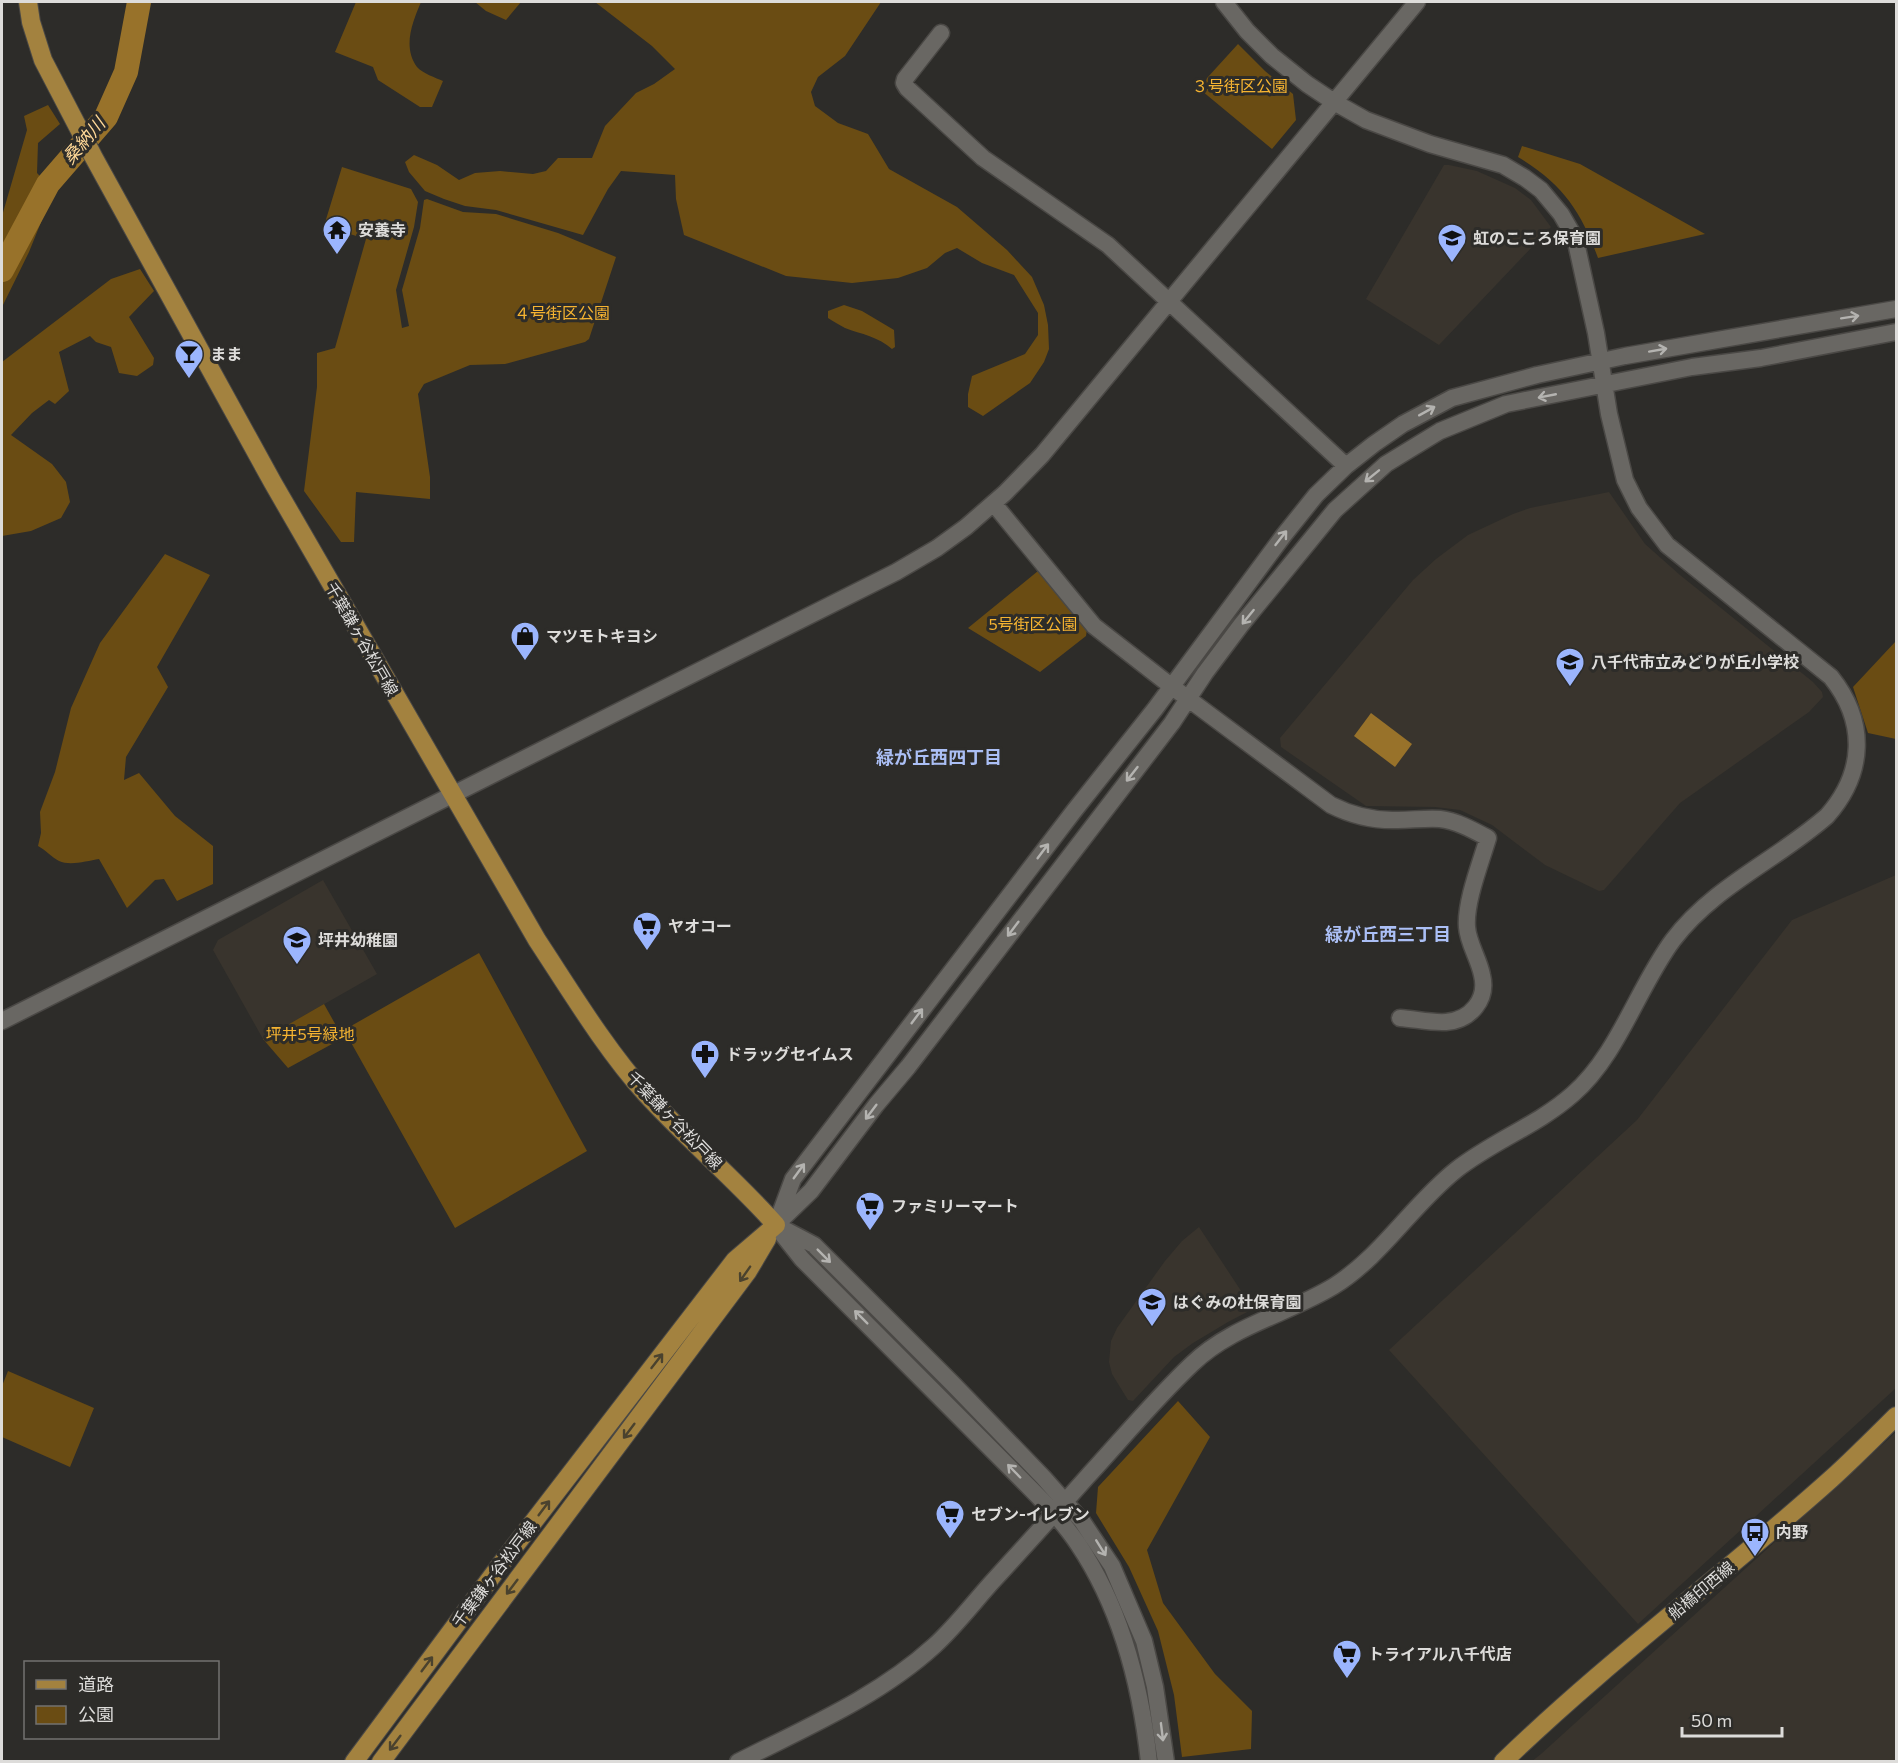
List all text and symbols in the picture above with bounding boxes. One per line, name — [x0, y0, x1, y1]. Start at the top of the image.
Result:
park label: ３号街区公園 — [1192, 76, 1288, 95]
water label: 桑納川 — [57, 111, 110, 168]
temple icon: 安養寺 — [321, 214, 353, 256]
place label: 安養寺 — [358, 220, 406, 239]
school or university icon: 虹のこころ保育園 — [1436, 222, 1468, 264]
place label: 虹のこころ保育園 — [1473, 228, 1601, 247]
park label: ４号街区公園 — [514, 303, 610, 322]
one-way arrow — [1840, 311, 1860, 322]
bar icon: まま — [173, 338, 205, 380]
place label: まま — [210, 344, 242, 363]
one-way arrow — [1648, 344, 1667, 355]
one-way arrow — [1538, 391, 1558, 402]
one-way arrow — [1417, 405, 1435, 416]
one-way arrow — [1364, 469, 1380, 482]
one-way arrow — [1275, 531, 1287, 547]
street label: 千葉鎌ヶ谷松戸線 — [322, 579, 403, 699]
one-way arrow — [1241, 609, 1254, 625]
park label: 5号街区公園 — [988, 614, 1078, 633]
shop icon: マツモトキヨシ — [509, 620, 541, 662]
place label: マツモトキヨシ — [546, 626, 658, 645]
school or university icon: 八千代市立みどりが丘小学校 — [1554, 646, 1586, 688]
place label: 八千代市立みどりが丘小学校 — [1591, 652, 1799, 671]
district label: 緑が丘西四丁目 — [876, 746, 1002, 768]
one-way arrow — [1125, 766, 1138, 782]
one-way arrow — [1036, 844, 1049, 860]
supermarket icon: ヤオコー — [631, 910, 663, 952]
place label: ヤオコー — [668, 916, 732, 935]
one-way arrow — [1007, 921, 1020, 937]
district label: 緑が丘西三丁目 — [1325, 923, 1451, 945]
school or university icon: 坪井幼稚園 — [281, 924, 313, 966]
place label: 坪井幼稚園 — [318, 930, 398, 949]
one-way arrow — [911, 1009, 923, 1025]
park label: 坪井5号緑地 — [265, 1024, 355, 1043]
pharmacy icon: ドラッグセイムス — [689, 1038, 721, 1080]
place label: ドラッグセイムス — [726, 1044, 854, 1063]
street label: 千葉鎌ヶ谷松戸線 — [624, 1067, 727, 1172]
one-way arrow — [864, 1104, 877, 1120]
one-way arrow — [793, 1164, 805, 1180]
supermarket icon: ファミリーマート — [854, 1190, 886, 1232]
place label: ファミリーマート — [891, 1196, 1019, 1215]
one-way arrow — [817, 1249, 832, 1263]
one-way arrow — [739, 1266, 751, 1282]
school or university icon: はぐみの杜保育園 — [1136, 1286, 1168, 1328]
place label: はぐみの杜保育園 — [1173, 1292, 1301, 1311]
one-way arrow — [853, 1309, 868, 1324]
one-way arrow — [650, 1353, 663, 1369]
one-way arrow — [622, 1423, 635, 1439]
one-way arrow — [1007, 1464, 1021, 1479]
supermarket icon: セブン-イレブン — [934, 1498, 966, 1540]
one-way arrow — [537, 1500, 550, 1516]
place label: セブン-イレブン — [971, 1504, 1090, 1523]
bus stop icon: 内野 — [1739, 1516, 1771, 1558]
street label: 千葉鎌ヶ谷松戸線 — [447, 1517, 540, 1631]
place label: 内野 — [1776, 1522, 1808, 1541]
one-way arrow — [1094, 1540, 1107, 1557]
street label: 船橋印西線 — [1664, 1557, 1737, 1623]
one-way arrow — [506, 1579, 519, 1595]
supermarket icon: トライアル八千代店 — [1331, 1638, 1363, 1680]
place label: トライアル八千代店 — [1368, 1644, 1512, 1663]
one-way arrow — [420, 1656, 433, 1672]
legend — [24, 1661, 219, 1739]
text: 道路 — [78, 1673, 114, 1695]
scale bar — [1682, 1700, 1782, 1738]
text: 公園 — [78, 1703, 114, 1725]
text: 50 m — [1691, 1709, 1732, 1731]
one-way arrow — [1157, 1721, 1168, 1741]
one-way arrow — [389, 1735, 401, 1751]

